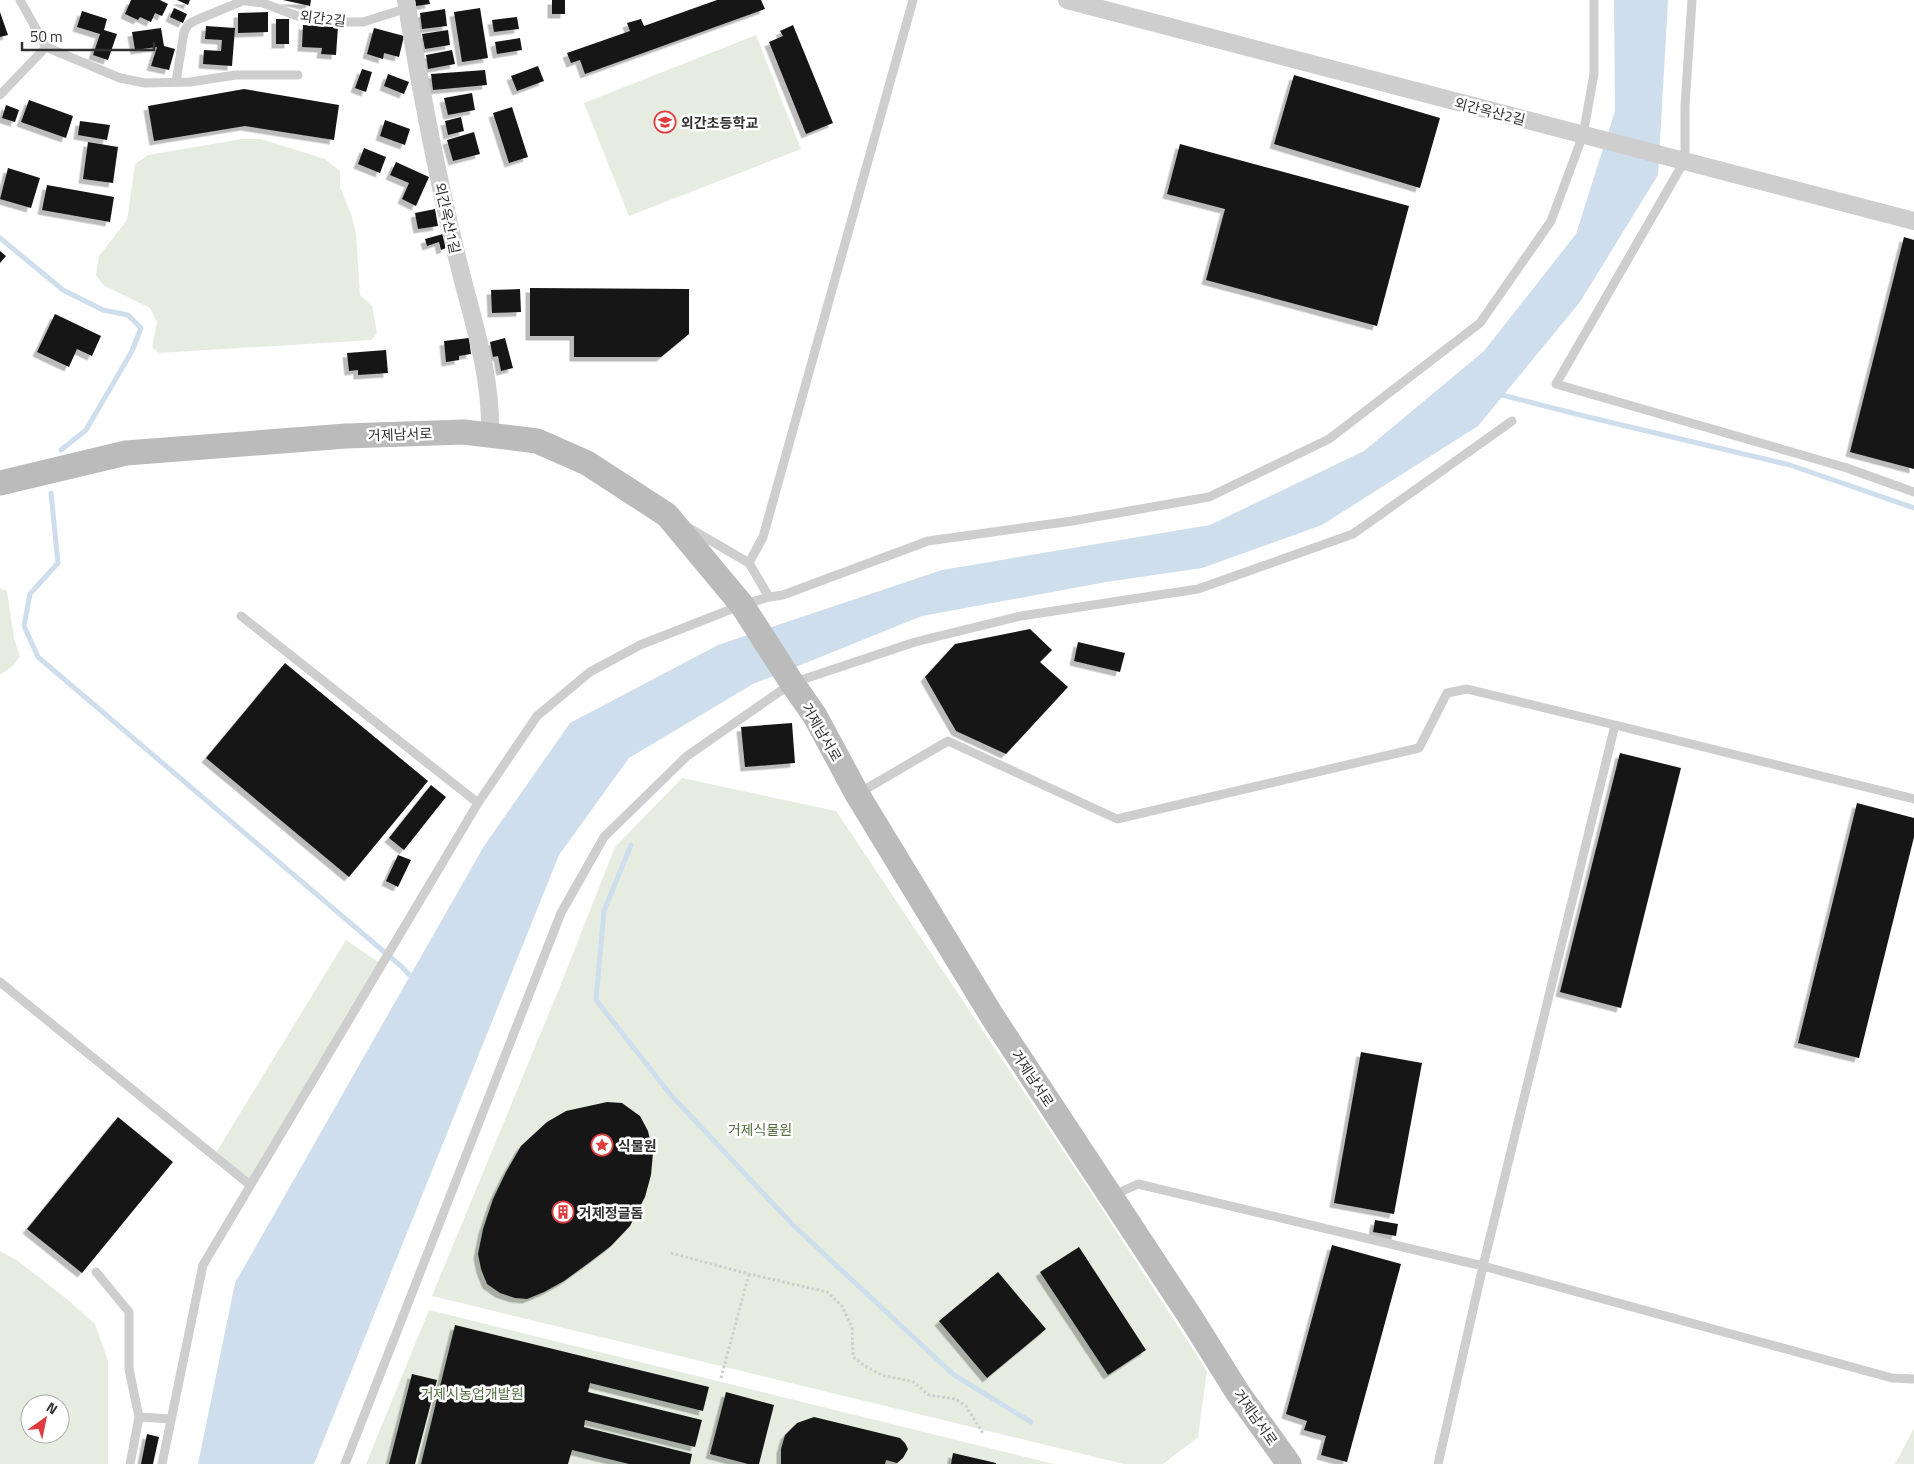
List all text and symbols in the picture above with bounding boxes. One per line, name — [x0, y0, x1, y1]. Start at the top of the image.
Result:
street label: 외간2길 — [299, 5, 347, 31]
scale bar — [22, 20, 155, 52]
text: 50 m — [30, 25, 63, 48]
street label: 외간옥산2길 — [1452, 92, 1528, 130]
school or university icon: 외간초등학교 — [653, 110, 677, 134]
place label: 외간초등학교 — [681, 112, 758, 133]
street label: 외간옥산1길 — [430, 180, 466, 256]
street label: 거제남서로 — [367, 422, 433, 446]
street label: 거제남서로 — [797, 699, 847, 765]
street label: 거제남서로 — [1007, 1045, 1059, 1111]
park label: 거제식물원 — [728, 1119, 792, 1140]
place icon: 식물원 — [590, 1133, 614, 1157]
place label: 식물원 — [618, 1135, 657, 1156]
building icon: 거제정글돔 — [551, 1200, 575, 1224]
place label: 거제정글돔 — [579, 1202, 644, 1223]
park label: 거제시농업개발원 — [420, 1383, 524, 1404]
street label: 거제남서로 — [1229, 1385, 1283, 1449]
north arrow — [20, 1394, 70, 1444]
text: N — [43, 1396, 62, 1419]

